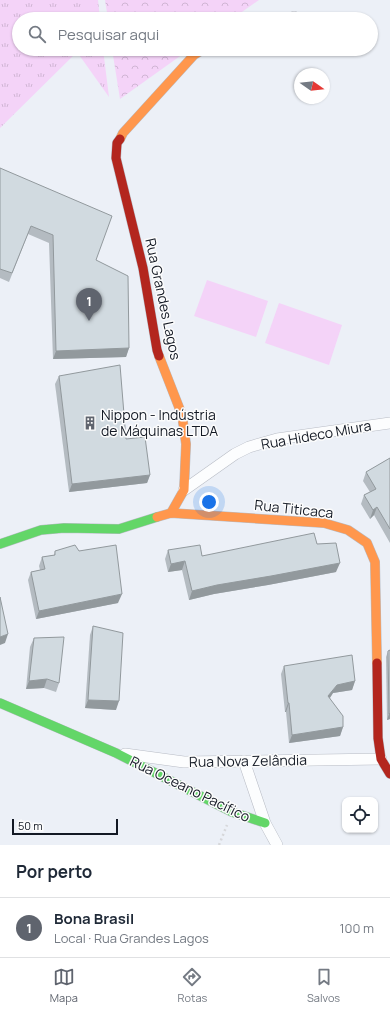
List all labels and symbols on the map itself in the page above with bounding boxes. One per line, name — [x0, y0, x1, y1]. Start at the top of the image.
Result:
north arrow — [294, 68, 330, 104]
street label: Rua Grandes Lagos — [141, 236, 186, 361]
pin: 1 — [76, 288, 102, 321]
place label: Nippon - Indústria de Máquinas LTDA — [101, 405, 218, 440]
building icon: Nippon - Indústria de Máquinas LTDA — [82, 415, 98, 431]
street label: Rua Hideco Miura — [259, 415, 373, 454]
your location — [199, 492, 219, 512]
street label: Rua Titicaca — [254, 495, 334, 522]
street label: Rua Nova Zelândia — [189, 750, 307, 771]
street label: Rua Oceano Pacífico — [127, 751, 254, 826]
scale bar — [12, 817, 118, 836]

